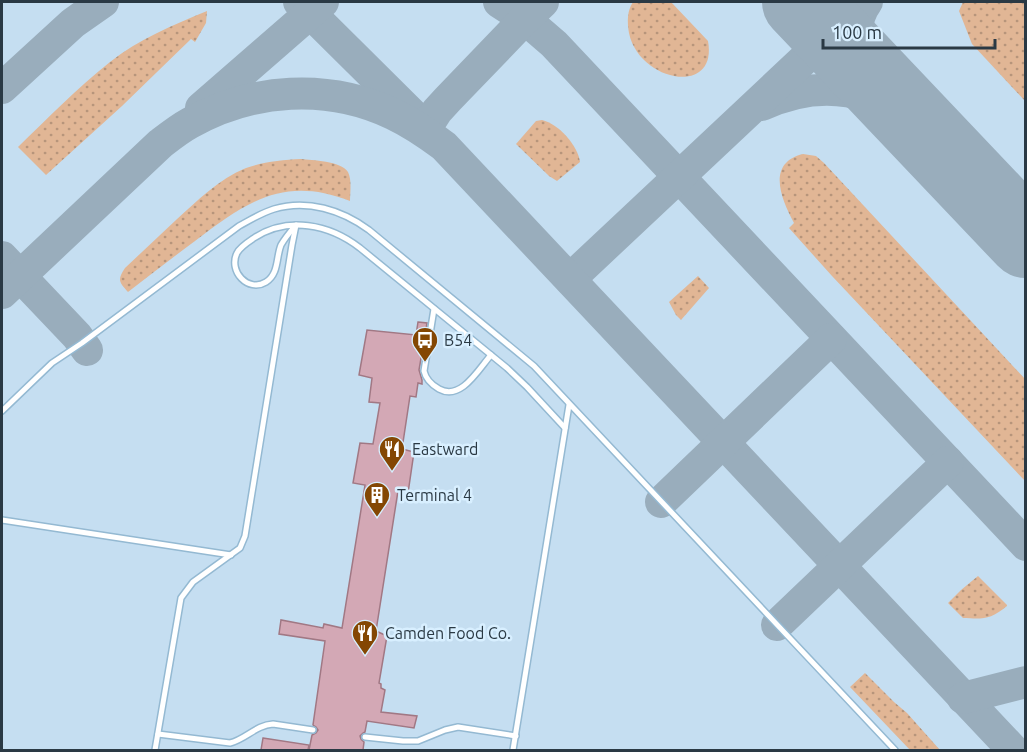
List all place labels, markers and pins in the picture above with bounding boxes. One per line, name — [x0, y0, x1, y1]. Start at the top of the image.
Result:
bus stop icon: B54 — [410, 325, 440, 363]
place label: B54 — [444, 331, 472, 349]
restaurant icon: Eastward — [377, 434, 407, 472]
place label: Eastward — [412, 440, 478, 458]
building icon: Terminal 4 — [362, 480, 392, 518]
place label: Terminal 4 — [397, 486, 472, 504]
restaurant icon: Camden Food Co. — [350, 618, 380, 656]
place label: Camden Food Co. — [385, 624, 511, 642]

